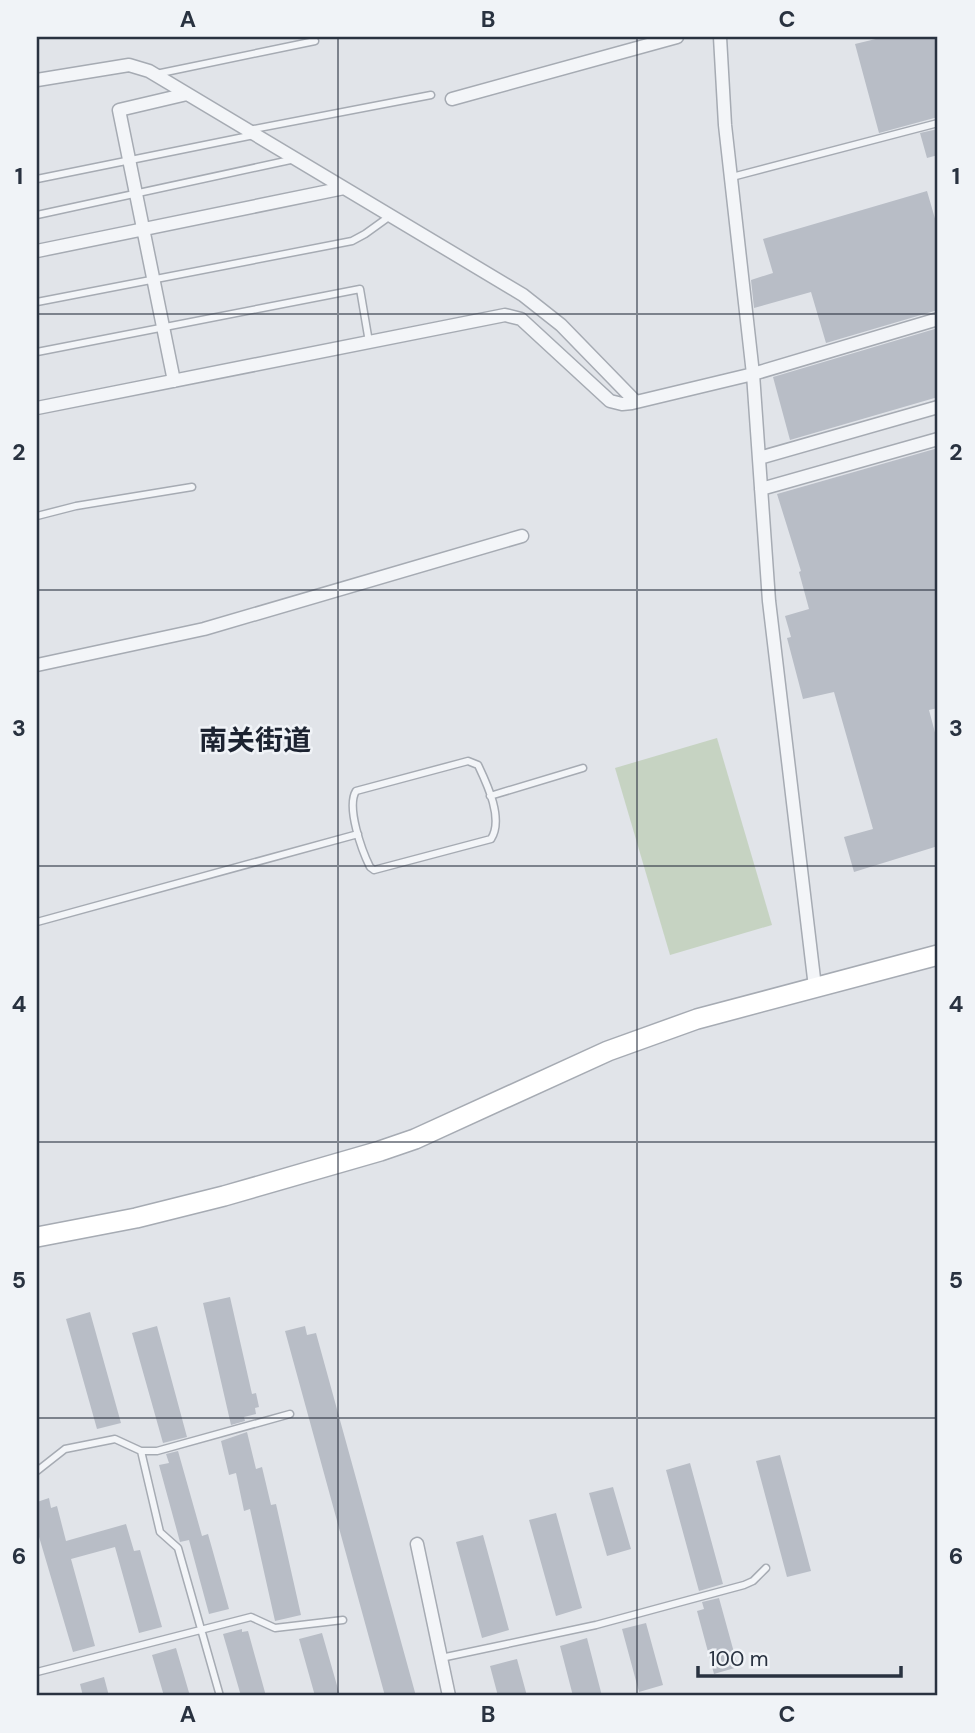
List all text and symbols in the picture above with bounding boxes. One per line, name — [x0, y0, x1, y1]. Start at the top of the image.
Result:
text: A — [180, 4, 196, 34]
text: B — [481, 4, 495, 34]
text: C — [779, 4, 795, 34]
text: 1 — [15, 161, 23, 191]
text: 1 — [952, 161, 960, 191]
text: 2 — [12, 437, 26, 467]
text: 2 — [949, 437, 963, 467]
text: 3 — [12, 713, 26, 743]
text: 3 — [949, 713, 963, 743]
district label: 南关街道 — [199, 722, 311, 759]
text: 4 — [12, 989, 27, 1019]
text: 4 — [949, 989, 964, 1019]
text: 5 — [12, 1265, 26, 1295]
text: 5 — [949, 1265, 963, 1295]
text: 6 — [12, 1541, 26, 1571]
text: 6 — [949, 1541, 963, 1571]
scale bar — [698, 1635, 902, 1679]
text: 100 m — [709, 1645, 769, 1673]
text: A — [180, 1699, 196, 1729]
text: B — [481, 1699, 495, 1729]
text: C — [779, 1699, 795, 1729]

